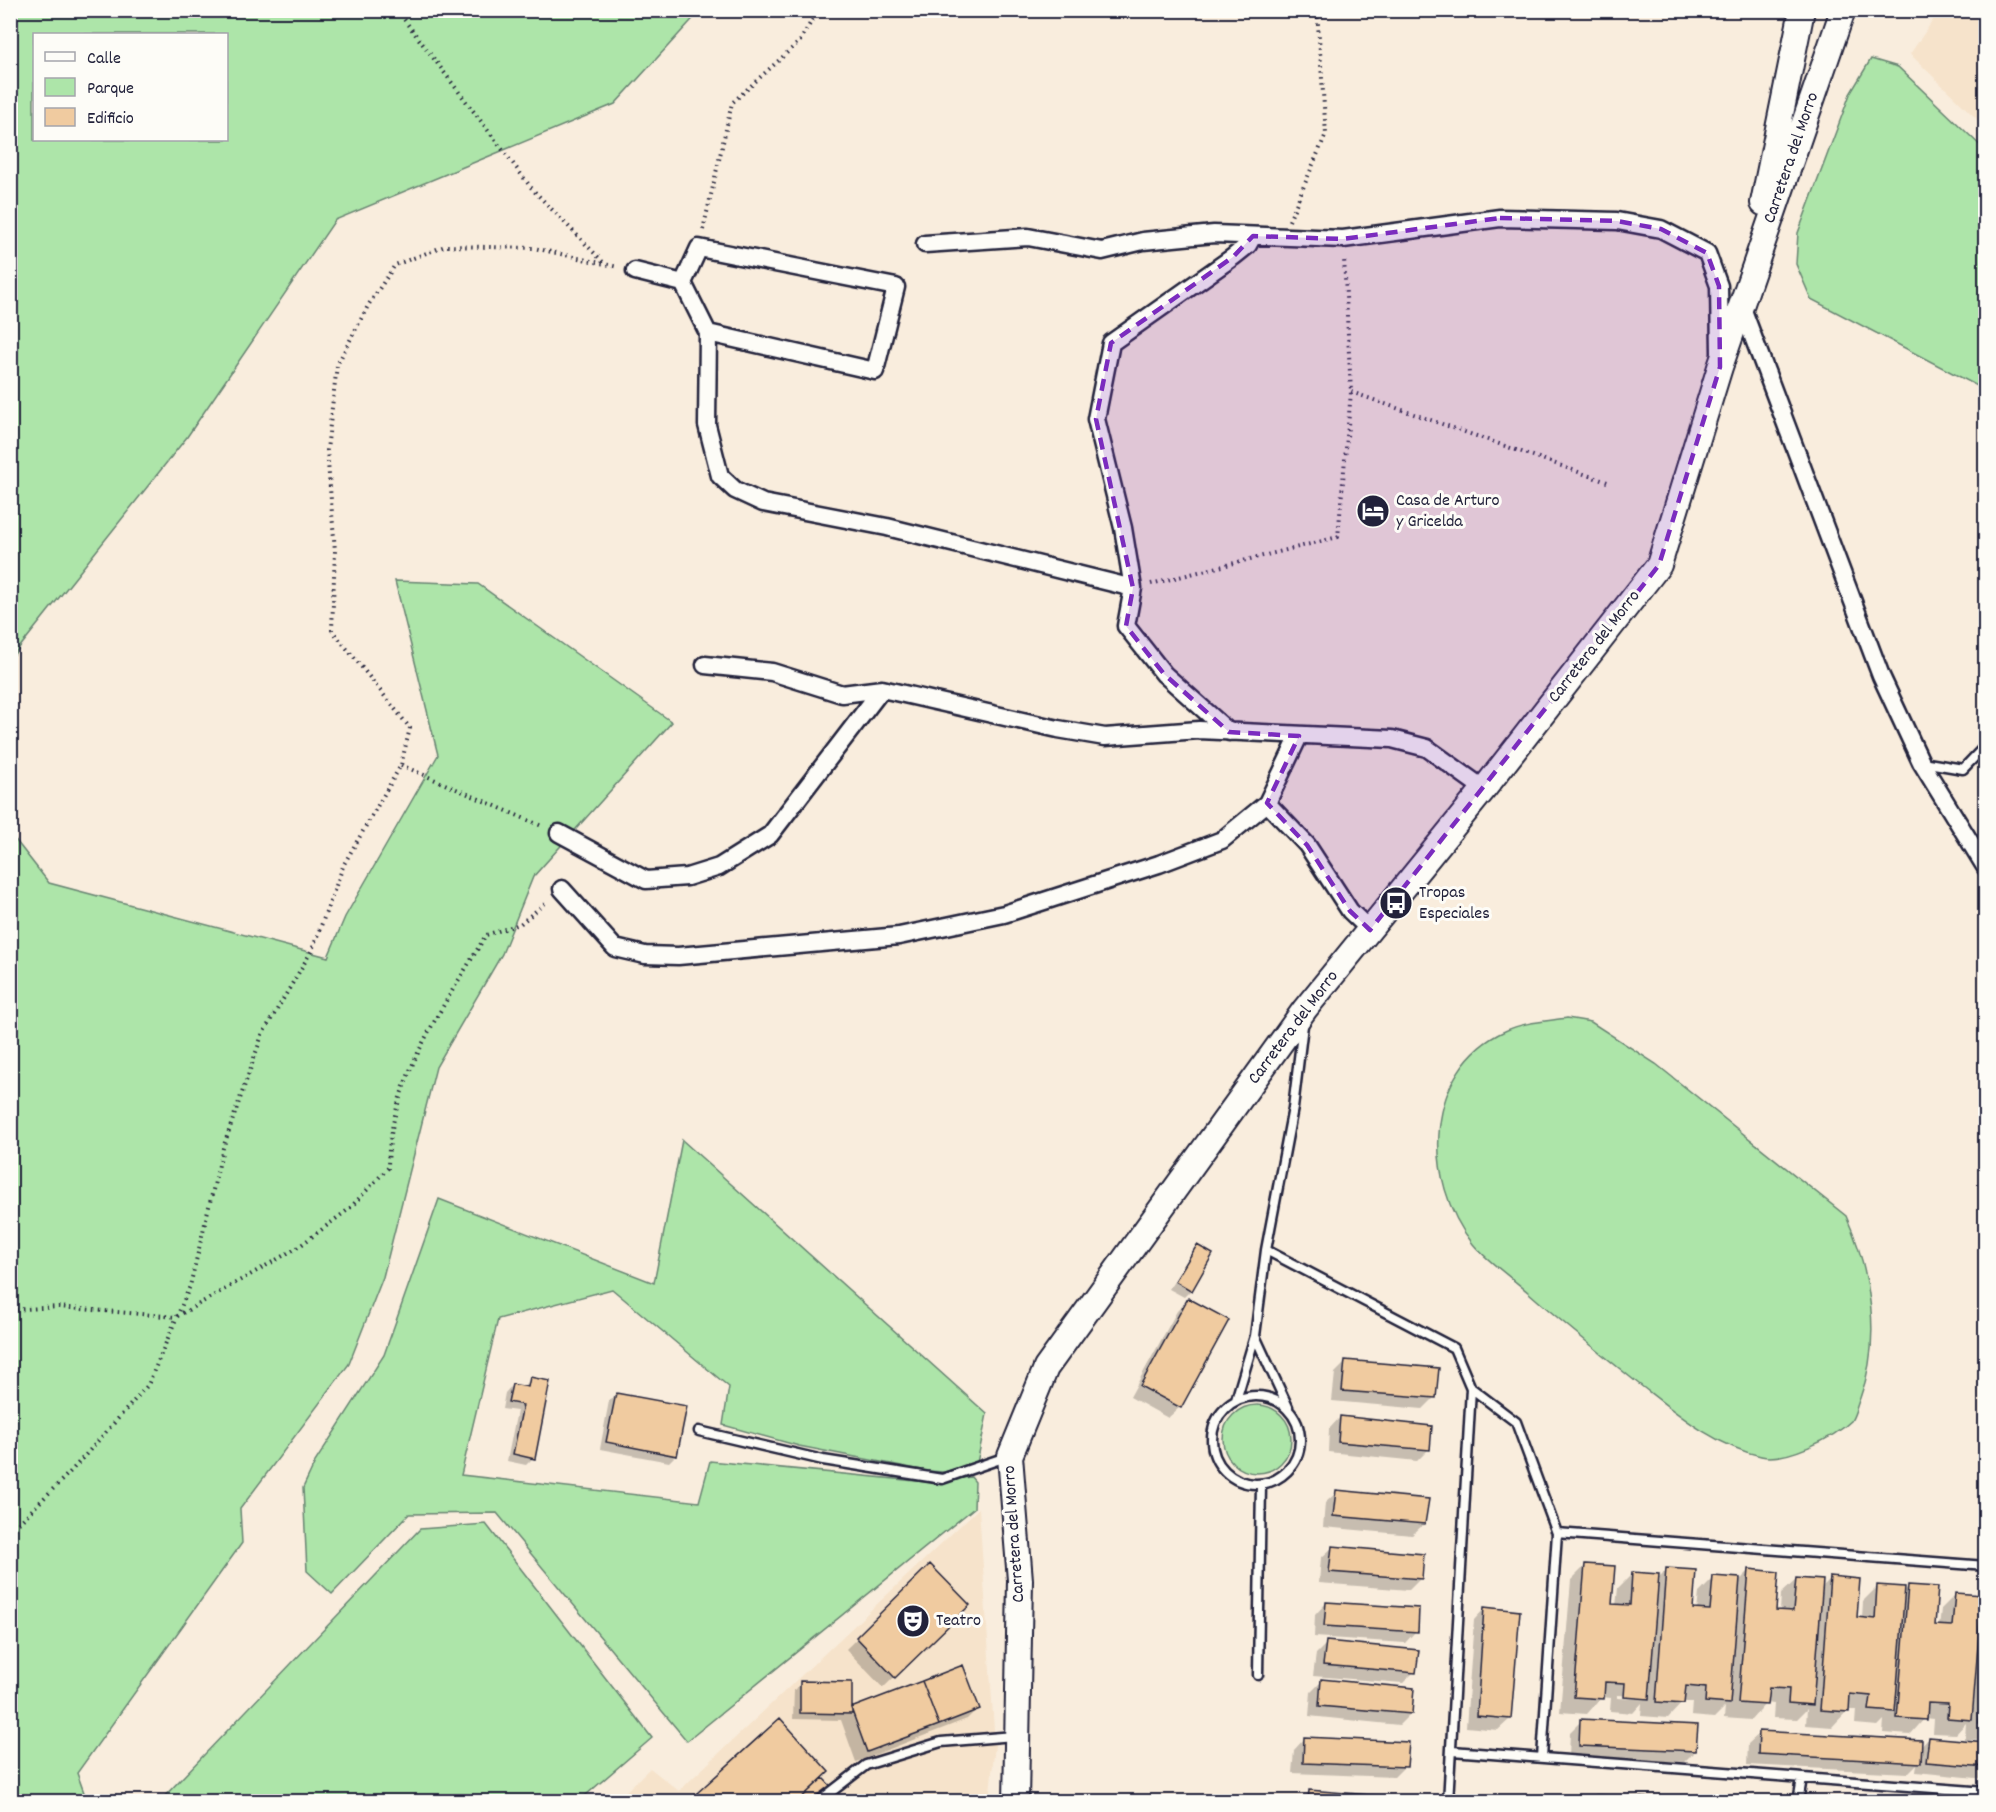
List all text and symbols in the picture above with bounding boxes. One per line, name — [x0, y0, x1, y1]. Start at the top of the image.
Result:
legend — [33, 33, 228, 141]
text: Calle — [87, 47, 121, 72]
text: Parque — [87, 77, 134, 102]
street label: Carretera del Morro — [1758, 89, 1826, 227]
text: Edificio — [87, 107, 134, 132]
place label: Casa de Arturo y Gricelda — [1396, 489, 1500, 535]
hotel icon: Casa de Arturo y Gricelda — [1355, 493, 1391, 529]
street label: Carretera del Morro — [1543, 585, 1647, 709]
place label: Tropas Especiales — [1419, 881, 1490, 927]
bus stop icon: Tropas Especiales — [1378, 885, 1414, 921]
street label: Carretera del Morro — [1243, 966, 1345, 1090]
street label: Carretera del Morro — [998, 1465, 1032, 1603]
theatre icon: Teatro — [895, 1603, 931, 1639]
place label: Teatro — [936, 1609, 981, 1634]

